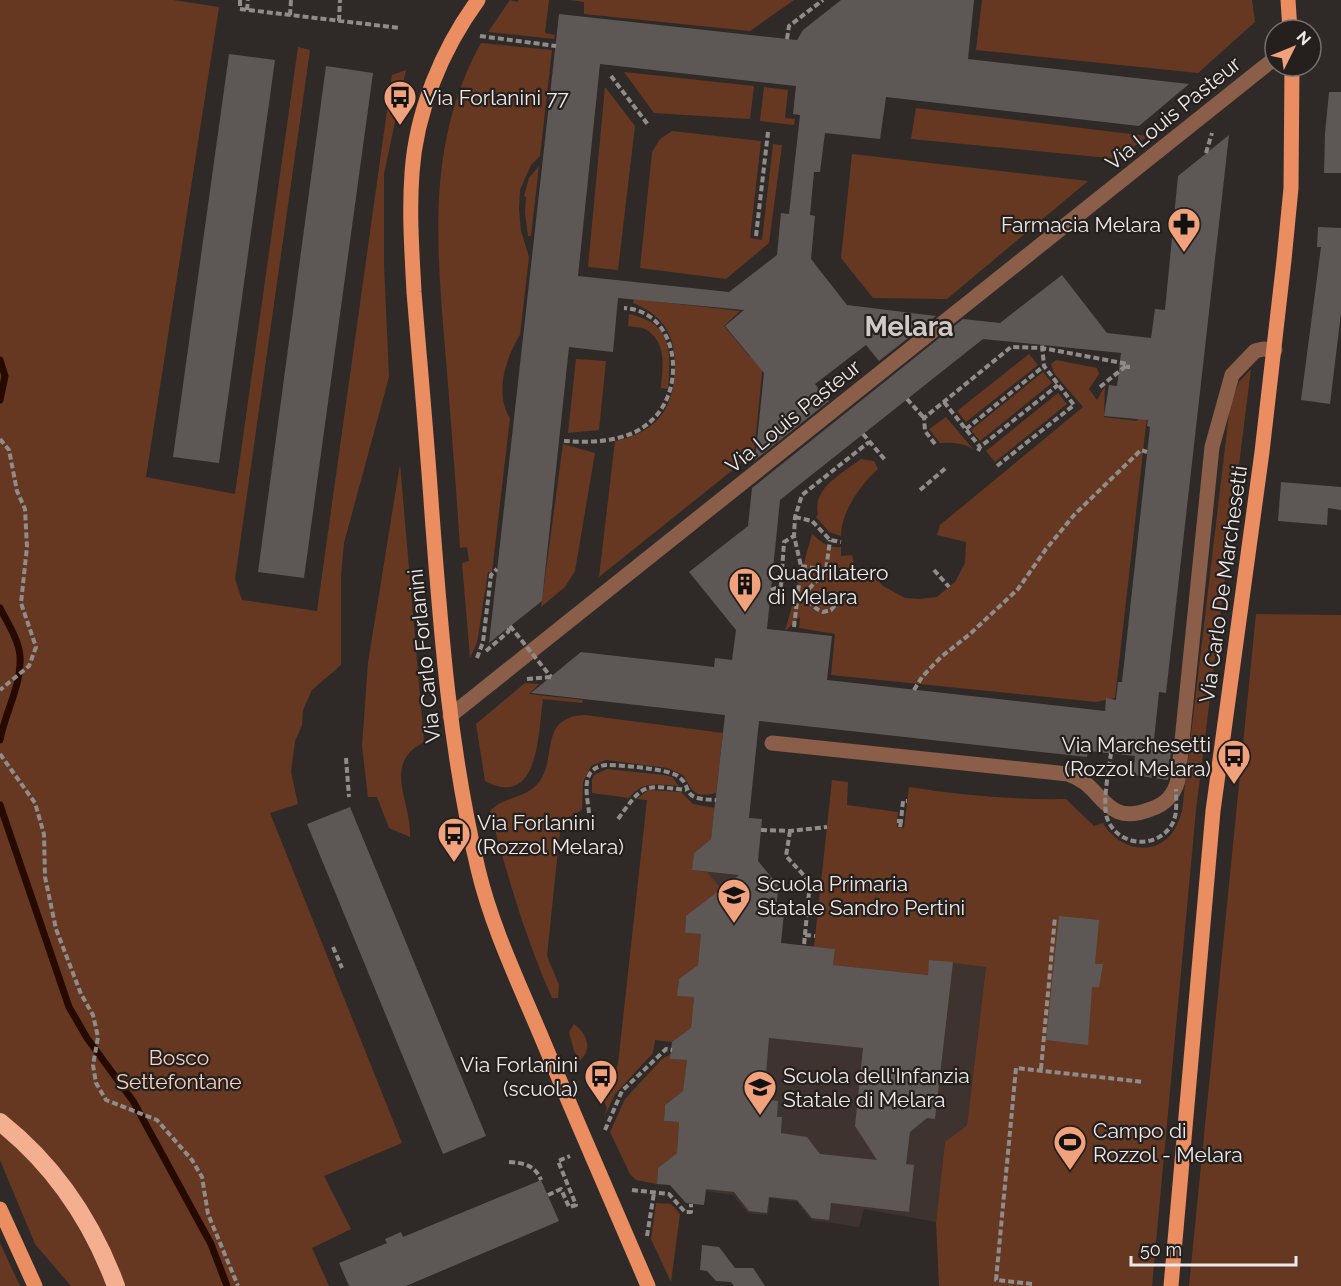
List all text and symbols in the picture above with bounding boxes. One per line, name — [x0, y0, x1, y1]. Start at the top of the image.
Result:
north arrow — [1263, 18, 1323, 78]
text: N — [1292, 27, 1315, 49]
street label: Via Louis Pasteur — [1101, 51, 1246, 175]
bus stop icon: Via Forlanini 77 — [382, 79, 418, 126]
place label: Via Forlanini 77 — [423, 85, 570, 110]
pharmacy icon: Farmacia Melara — [1166, 206, 1202, 253]
place label: Farmacia Melara — [1001, 212, 1161, 237]
district label: Melara — [864, 311, 954, 342]
street label: Via Louis Pasteur — [721, 354, 866, 478]
street label: Via Carlo De Marchesetti — [1194, 464, 1252, 704]
place label: Quadrilatero di Melara — [768, 560, 888, 609]
building icon: Quadrilatero di Melara — [727, 566, 763, 613]
street label: Via Carlo Forlanini — [402, 568, 446, 744]
place label: Via Marchesetti (Rozzol Melara) — [1061, 732, 1211, 781]
bus stop icon: Via Marchesetti (Rozzol Melara) — [1216, 738, 1252, 785]
place label: Via Forlanini (Rozzol Melara) — [477, 810, 624, 859]
bus stop icon: Via Forlanini (Rozzol Melara) — [436, 816, 472, 863]
place label: Scuola Primaria Statale Sandro Pertini — [757, 871, 965, 920]
school or university icon: Scuola Primaria Statale Sandro Pertini — [716, 877, 752, 924]
park label: Bosco Settefontane — [116, 1045, 242, 1094]
place label: Via Forlanini (scuola) — [460, 1052, 578, 1101]
bus stop icon: Via Forlanini (scuola) — [583, 1058, 619, 1105]
place label: Scuola dell'Infanzia Statale di Melara — [783, 1063, 970, 1112]
school or university icon: Scuola dell'Infanzia Statale di Melara — [742, 1069, 778, 1116]
place label: Campo di Rozzol - Melara — [1093, 1118, 1243, 1167]
sports icon: Campo di Rozzol - Melara — [1052, 1124, 1088, 1171]
scale bar — [1131, 1229, 1296, 1267]
text: 50 m — [1140, 1239, 1182, 1260]

